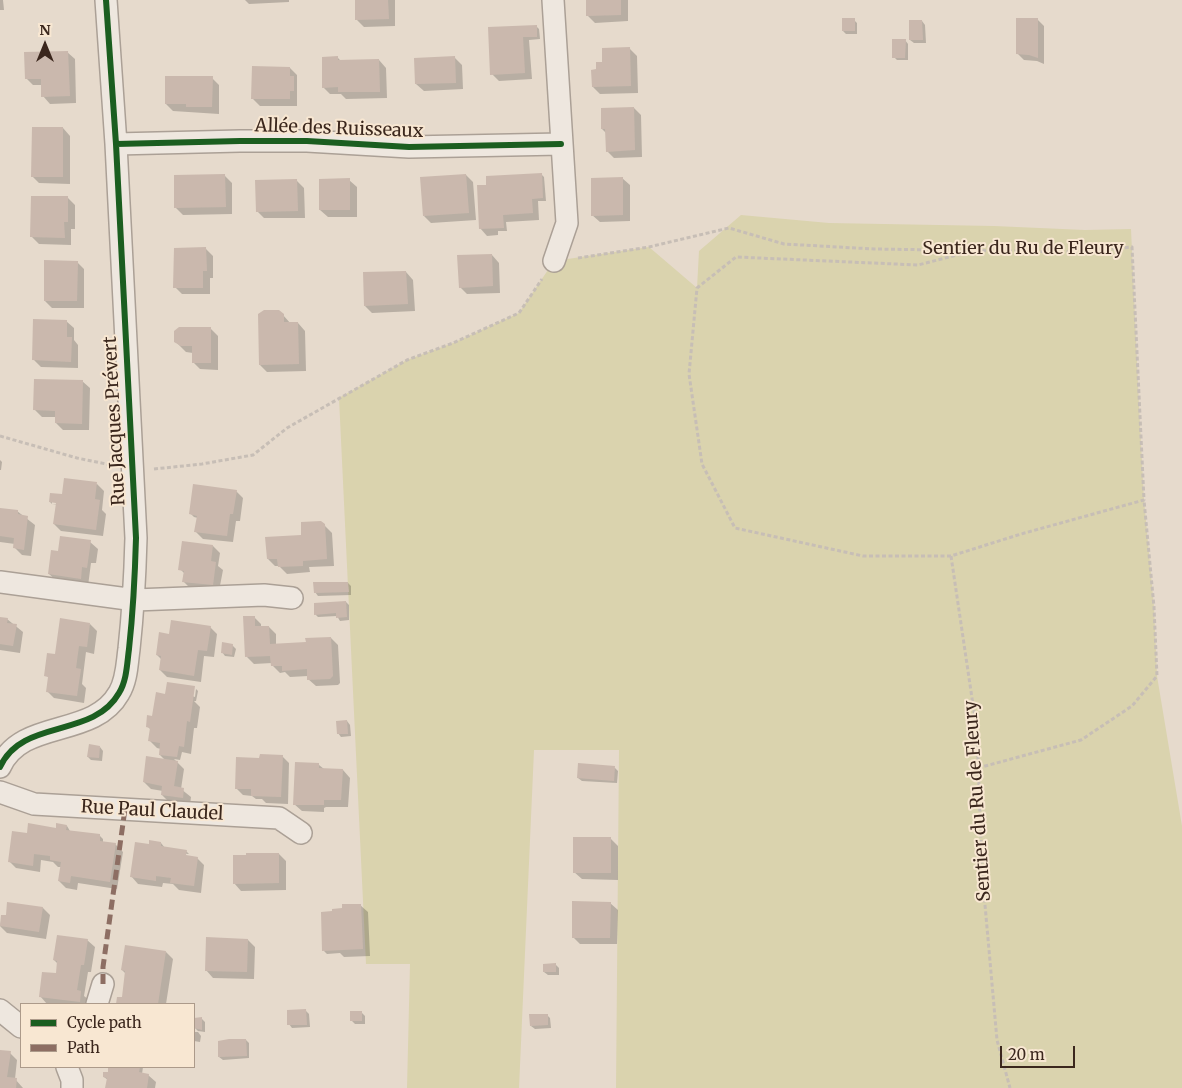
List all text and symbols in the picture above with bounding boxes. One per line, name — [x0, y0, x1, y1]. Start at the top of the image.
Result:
north arrow — [20, 20, 70, 70]
text: N — [39, 21, 51, 39]
street label: Allée des Ruisseaux — [254, 115, 424, 143]
street label: Sentier du Ru de Fleury — [922, 238, 1124, 260]
street label: Rue Jacques Prévert — [100, 336, 130, 506]
street label: Sentier du Ru de Fleury — [960, 700, 996, 902]
street label: Rue Paul Claudel — [80, 796, 224, 826]
legend — [20, 1003, 195, 1068]
text: Cycle path — [67, 1013, 142, 1032]
scale bar — [1002, 1036, 1077, 1068]
text: Path — [67, 1038, 100, 1057]
text: 20 m — [1008, 1045, 1045, 1064]

